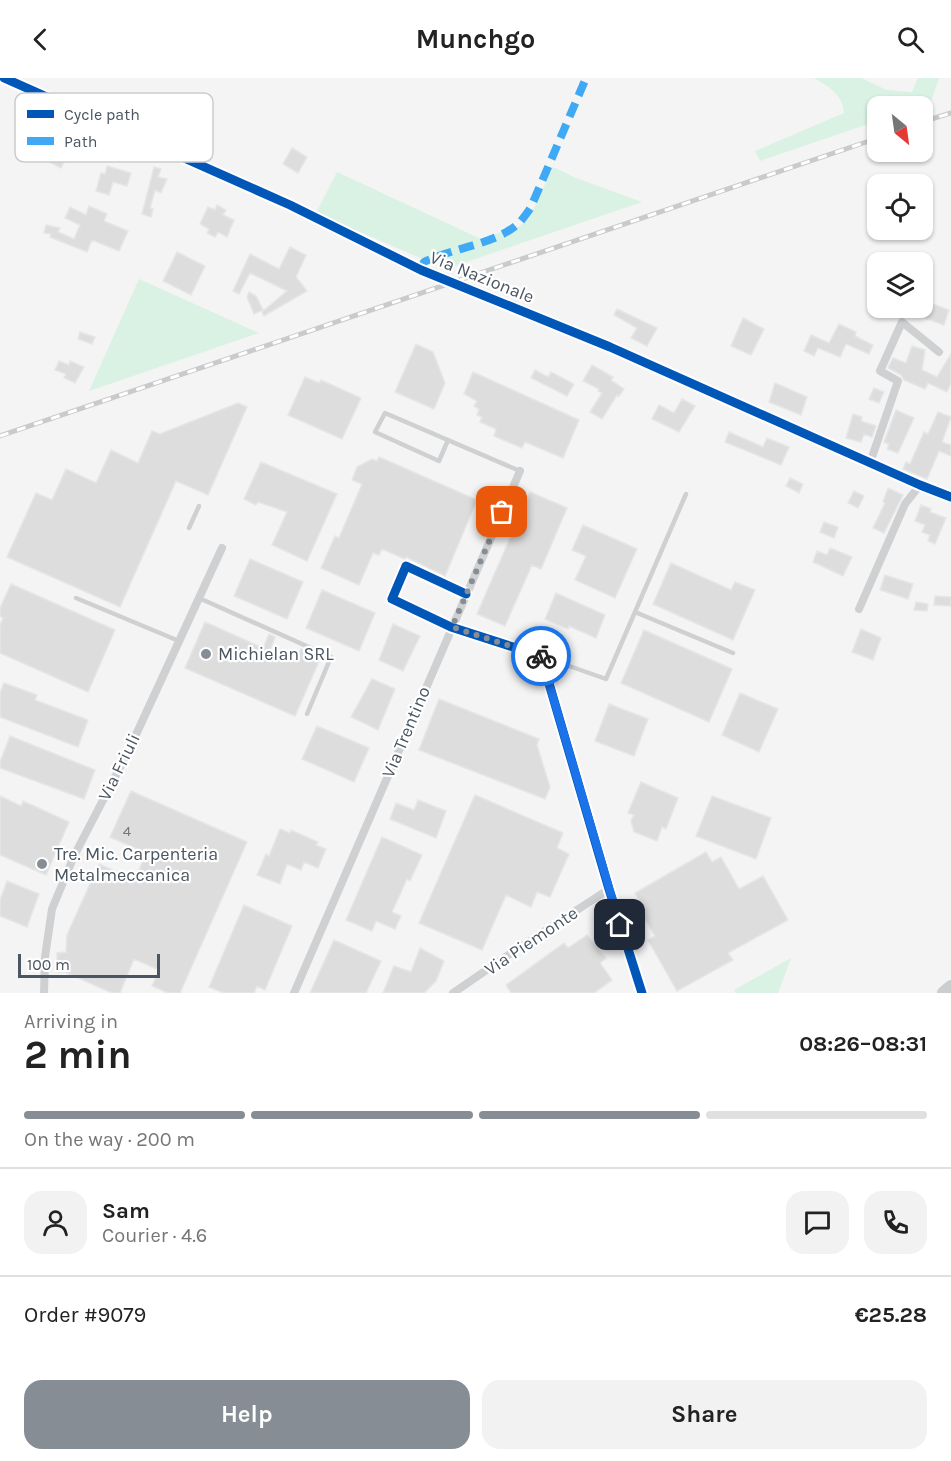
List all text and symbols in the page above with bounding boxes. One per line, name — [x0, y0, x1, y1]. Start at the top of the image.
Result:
icon: back — [24, 23, 57, 56]
text: Munchgo — [416, 23, 535, 55]
icon: search — [894, 23, 927, 56]
legend — [15, 93, 213, 162]
north arrow — [867, 96, 933, 162]
map controls — [867, 96, 933, 318]
text: Cycle path — [64, 105, 140, 124]
text: Path — [64, 132, 97, 151]
button: locate — [867, 174, 933, 240]
street label: Via Nazionale — [427, 246, 537, 308]
button: layers — [867, 252, 933, 318]
pin — [476, 486, 527, 537]
icon: bag — [485, 495, 518, 528]
courier — [511, 626, 571, 686]
icon: bike — [525, 640, 558, 673]
place label: Michielan SRL — [218, 643, 334, 665]
marker: Michielan SRL — [199, 647, 213, 661]
street label: Via Trentino — [377, 683, 435, 781]
street label: Via Friuli — [93, 730, 145, 804]
house number: 4 — [123, 822, 132, 840]
place label: Tre. Mic. Carpenteria Metalmeccanica — [54, 843, 218, 886]
marker: Tre. Mic. Carpenteria Metalmeccanica — [35, 857, 49, 871]
pin — [594, 899, 645, 950]
street label: Via Piemonte — [480, 902, 582, 980]
icon: home — [603, 908, 636, 941]
scale bar — [18, 951, 160, 978]
text: 100 m — [27, 955, 70, 974]
text: Arriving in — [24, 1010, 118, 1033]
text: 08:26–08:31 — [799, 1031, 927, 1057]
text: 2 min — [24, 1032, 132, 1078]
text: On the way · 200 m — [24, 1128, 195, 1151]
button: person — [24, 1191, 87, 1254]
button: chat — [786, 1191, 849, 1254]
button: phone — [864, 1191, 927, 1254]
text: Sam — [102, 1198, 150, 1224]
text: Courier · 4.6 — [102, 1224, 207, 1247]
text: Order #9079 — [24, 1302, 146, 1328]
text: €25.28 — [855, 1302, 927, 1328]
button: Help — [24, 1380, 470, 1449]
button: Share — [482, 1380, 927, 1449]

